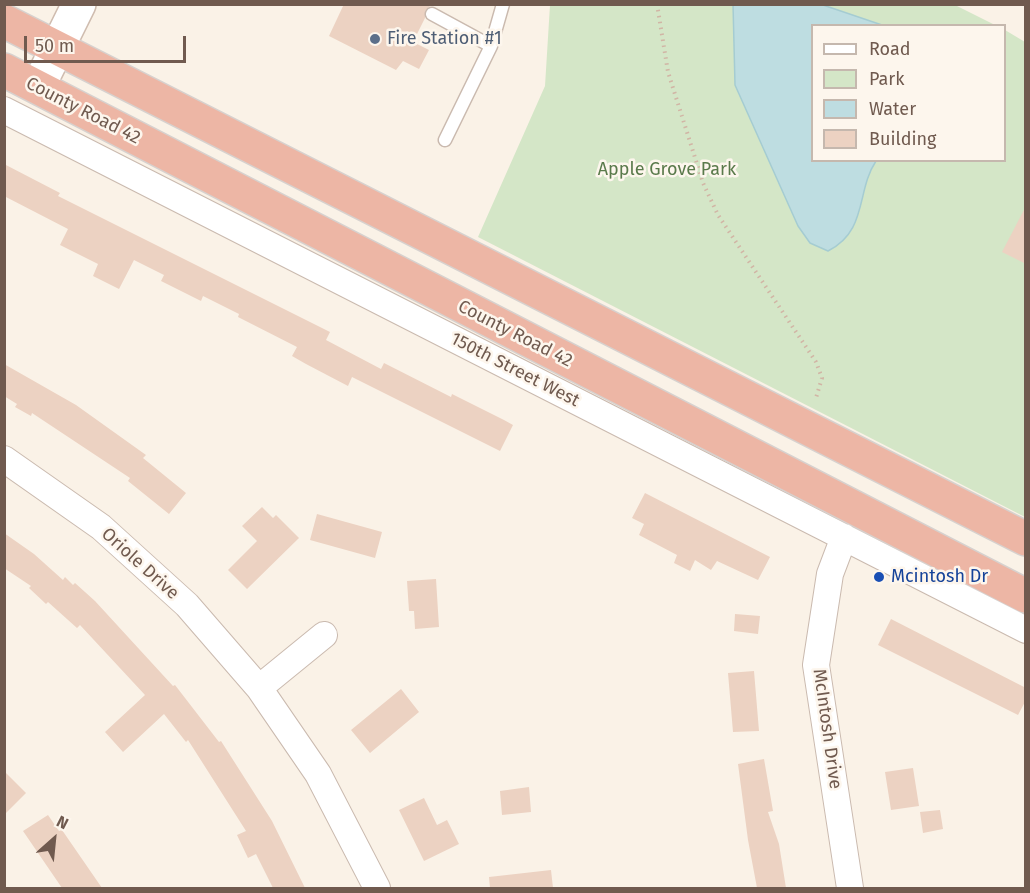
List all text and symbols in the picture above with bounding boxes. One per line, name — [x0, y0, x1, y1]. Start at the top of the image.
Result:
scale bar — [27, 24, 189, 62]
legend — [811, 24, 1006, 162]
place label: Fire Station #1 — [387, 28, 502, 50]
marker: Fire Station #1 — [368, 32, 382, 46]
text: 50 m — [35, 35, 74, 57]
text: Road — [869, 38, 911, 60]
text: Park — [869, 68, 904, 90]
street label: County Road 42 — [22, 73, 144, 149]
text: Water — [869, 98, 916, 120]
text: Building — [869, 128, 936, 150]
park label: Apple Grove Park — [598, 159, 736, 181]
street label: County Road 42 — [454, 296, 576, 372]
street label: 150th Street West — [447, 328, 583, 412]
street label: Oriole Drive — [97, 524, 183, 604]
place label: Mcintosh Dr — [891, 566, 988, 588]
marker: Mcintosh Dr — [872, 570, 886, 584]
street label: McIntosh Drive — [808, 668, 846, 790]
north arrow — [24, 809, 84, 869]
text: N — [53, 812, 71, 833]

